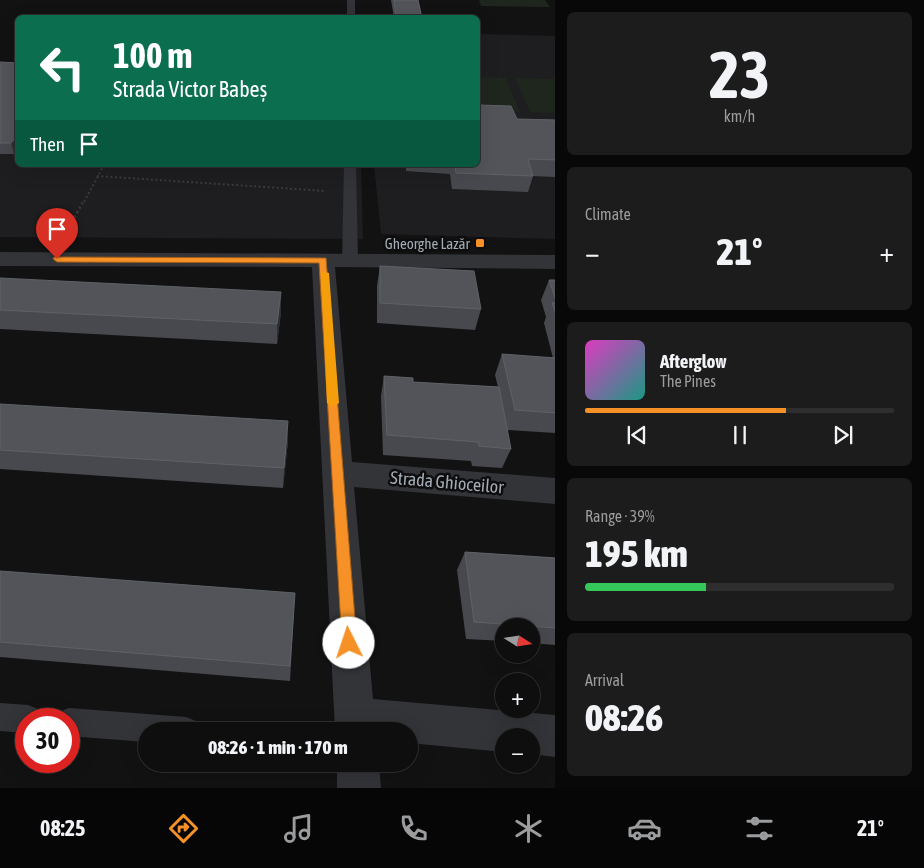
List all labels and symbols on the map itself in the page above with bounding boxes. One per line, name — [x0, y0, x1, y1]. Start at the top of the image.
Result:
pin — [36, 208, 78, 259]
place label: Gheorghe Lazăr — [385, 235, 471, 252]
marker: Gheorghe Lazăr — [474, 237, 486, 249]
street label: Strada Ghioceilor — [389, 467, 505, 497]
position arrow — [322, 616, 374, 668]
north arrow — [495, 618, 540, 662]
speed limit sign: 30 — [15, 708, 80, 773]

